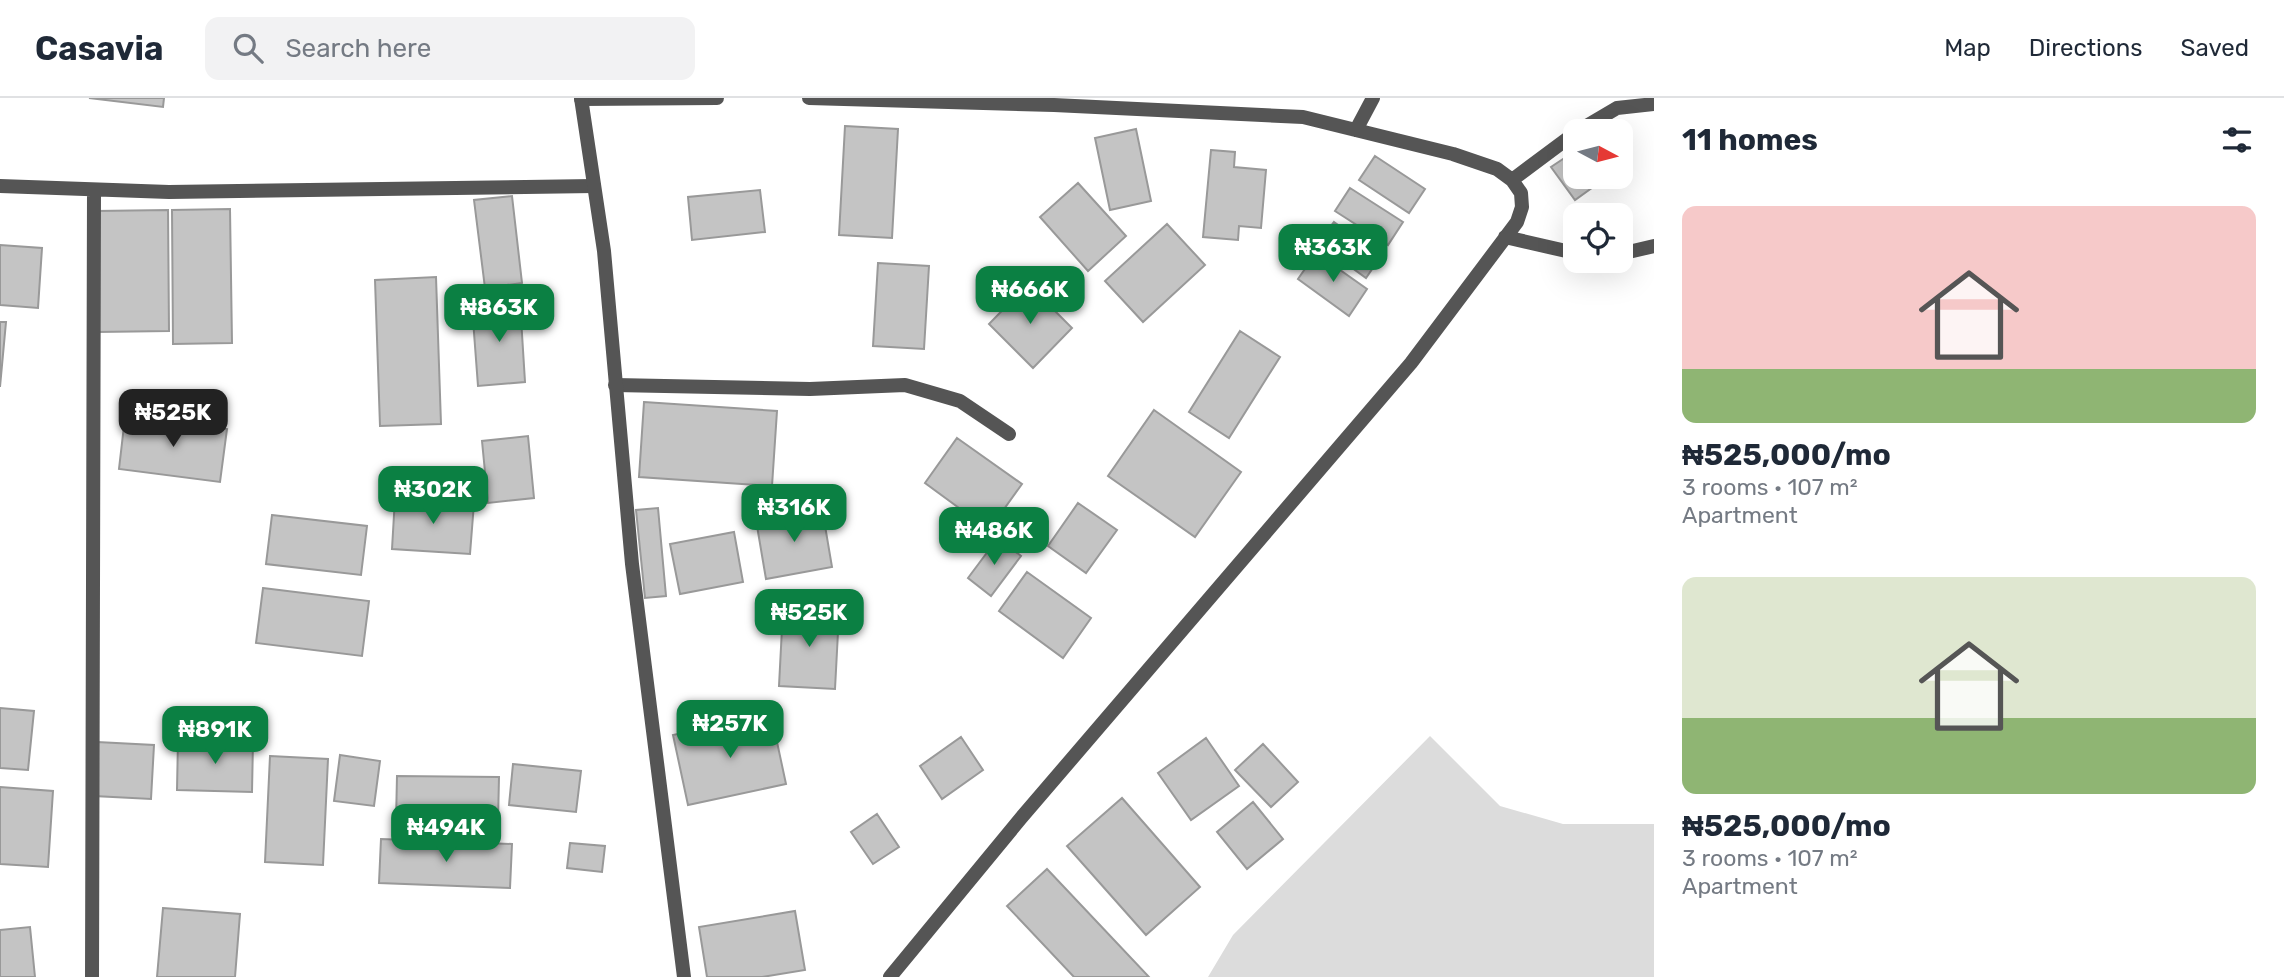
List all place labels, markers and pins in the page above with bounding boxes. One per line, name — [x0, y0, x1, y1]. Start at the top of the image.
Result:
pin: ₦363K — [1284, 225, 1382, 284]
pin: ₦666K — [981, 266, 1079, 326]
pin: ₦863K — [450, 285, 548, 344]
pin: ₦525K — [124, 390, 222, 449]
pin: ₦302K — [384, 466, 482, 526]
pin: ₦316K — [745, 484, 843, 544]
pin: ₦486K — [945, 508, 1043, 567]
pin: ₦525K — [760, 589, 858, 649]
pin: ₦257K — [681, 700, 779, 760]
pin: ₦891K — [166, 706, 264, 766]
pin: ₦494K — [397, 804, 495, 864]

